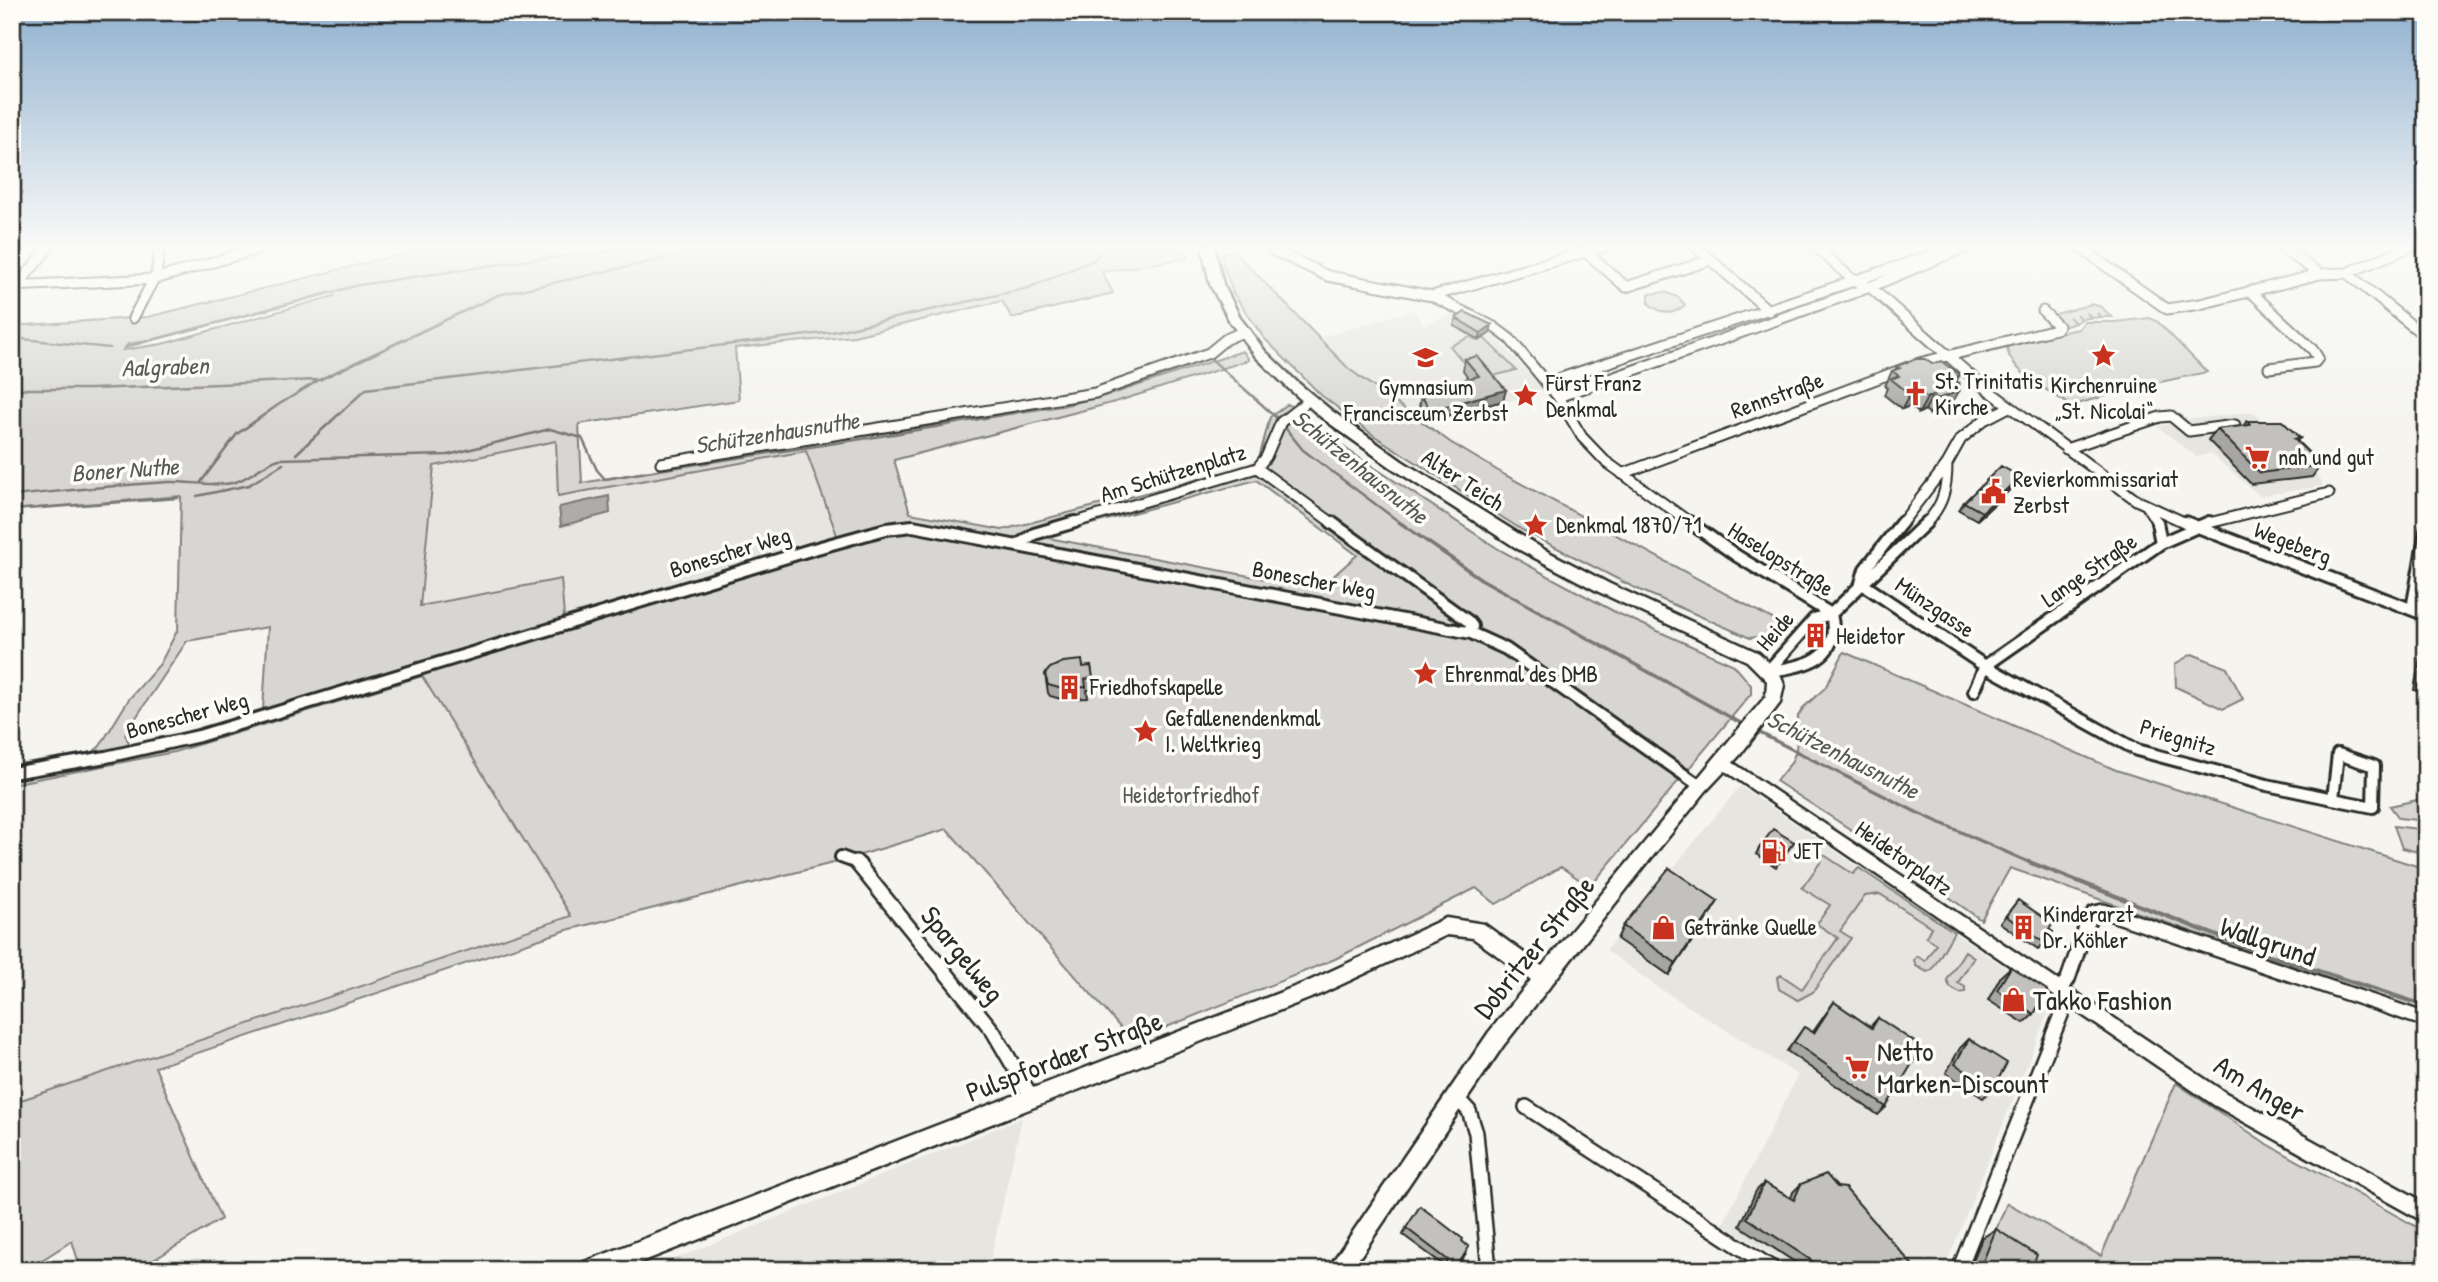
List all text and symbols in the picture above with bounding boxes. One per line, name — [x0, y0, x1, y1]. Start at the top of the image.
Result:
place icon: Kirchenruine „St. Nicolai“ — [2090, 341, 2118, 369]
school or university icon: Gymnasium Francisceum Zerbst — [1412, 343, 1440, 371]
water label: Aalgraben — [121, 348, 211, 385]
street label: Rennstraße — [1726, 363, 1827, 426]
place label: St. Trinitatis Kirche — [1935, 365, 2043, 422]
place label: Fürst Franz Denkmal — [1545, 367, 1642, 424]
place label: Kirchenruine „St. Nicolai“ — [2051, 369, 2157, 426]
place label: Gymnasium Francisceum Zerbst — [1343, 371, 1509, 428]
church icon: St. Trinitatis Kirche — [1901, 380, 1929, 408]
place icon: Fürst Franz Denkmal — [1512, 382, 1540, 410]
water label: Schützenhausnuthe — [1286, 402, 1436, 532]
water label: Schützenhausnuthe — [693, 403, 863, 461]
street label: Am Schützenplatz — [1096, 436, 1250, 509]
street label: Alter Teich — [1416, 441, 1511, 518]
place label: nah und gut — [2278, 441, 2375, 472]
supermarket icon: nah und gut — [2244, 443, 2272, 471]
water label: Boner Nuthe — [70, 449, 181, 489]
place label: Revierkommissariat Zerbst — [2013, 463, 2179, 520]
public building icon: Revierkommissariat Zerbst — [1979, 478, 2007, 506]
place label: Denkmal 1870/71 — [1556, 509, 1702, 540]
place icon: Denkmal 1870/71 — [1522, 511, 1550, 539]
street label: Haselopstraße — [1723, 514, 1840, 603]
street label: Wegeberg — [2250, 514, 2336, 571]
street label: Bonescher Weg — [666, 518, 794, 585]
street label: Lange Straße — [2035, 525, 2143, 614]
street label: Bonescher Weg — [1250, 552, 1378, 607]
street label: Münzgasse — [1890, 569, 1981, 644]
street label: Heide — [1749, 604, 1800, 657]
place label: Heidetor — [1836, 620, 1905, 651]
building icon: Heidetor — [1802, 622, 1830, 650]
place label: Ehrenmal des DMB — [1445, 658, 1598, 689]
place icon: Ehrenmal des DMB — [1411, 660, 1439, 688]
place label: Friedhofskapelle — [1089, 671, 1223, 702]
building icon: Friedhofskapelle — [1056, 673, 1084, 701]
street label: Bonescher Weg — [123, 683, 251, 746]
place label: Gefallenendenkmal I. Weltkrieg — [1165, 702, 1321, 759]
water label: Schützenhausnuthe — [1762, 702, 1926, 807]
street label: Priegnitz — [2136, 710, 2220, 763]
place icon: Gefallenendenkmal I. Weltkrieg — [1131, 717, 1159, 745]
park label: Heidetorfriedhof — [1123, 779, 1260, 810]
street label: Heidetorplatz — [1850, 813, 1959, 902]
place label: JET — [1793, 835, 1823, 866]
fuel station icon: JET — [1759, 837, 1787, 865]
street label: Dobritzer Straße — [1465, 868, 1603, 1026]
street label: Spargelweg — [912, 898, 1014, 1010]
place label: Kinderarzt Dr. Köhler — [2043, 898, 2134, 955]
street label: Wallgrund — [2215, 907, 2321, 975]
place label: Getränke Quelle — [1684, 911, 1817, 942]
shop icon: Getränke Quelle — [1650, 913, 1678, 941]
building icon: Kinderarzt Dr. Köhler — [2009, 913, 2037, 941]
place label: Takko Fashion — [2033, 981, 2172, 1019]
shop icon: Takko Fashion — [1999, 986, 2027, 1014]
street label: Pulspfordaer Straße — [960, 1001, 1168, 1111]
place label: Netto Marken-Discount — [1877, 1032, 2049, 1102]
street label: Am Anger — [2207, 1046, 2313, 1130]
supermarket icon: Netto Marken-Discount — [1843, 1053, 1871, 1081]

